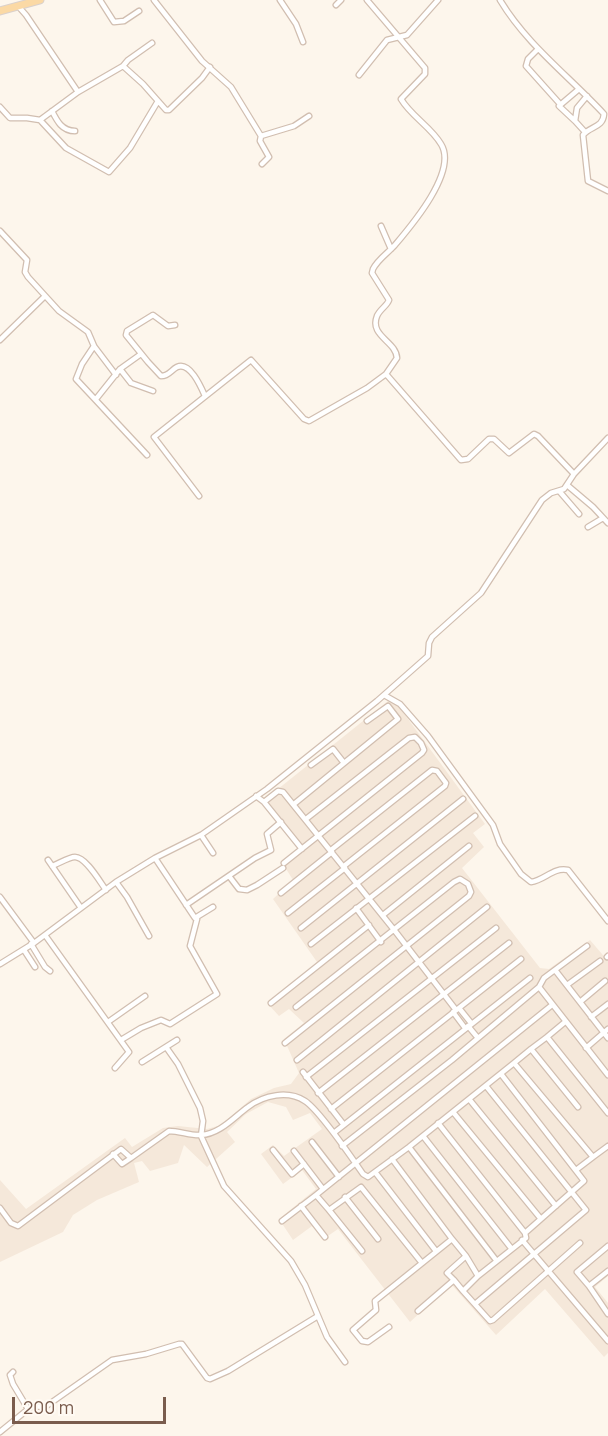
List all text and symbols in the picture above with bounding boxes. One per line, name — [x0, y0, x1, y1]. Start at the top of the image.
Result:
scale bar — [15, 1385, 170, 1423]
text: 200 m — [23, 1395, 74, 1419]

